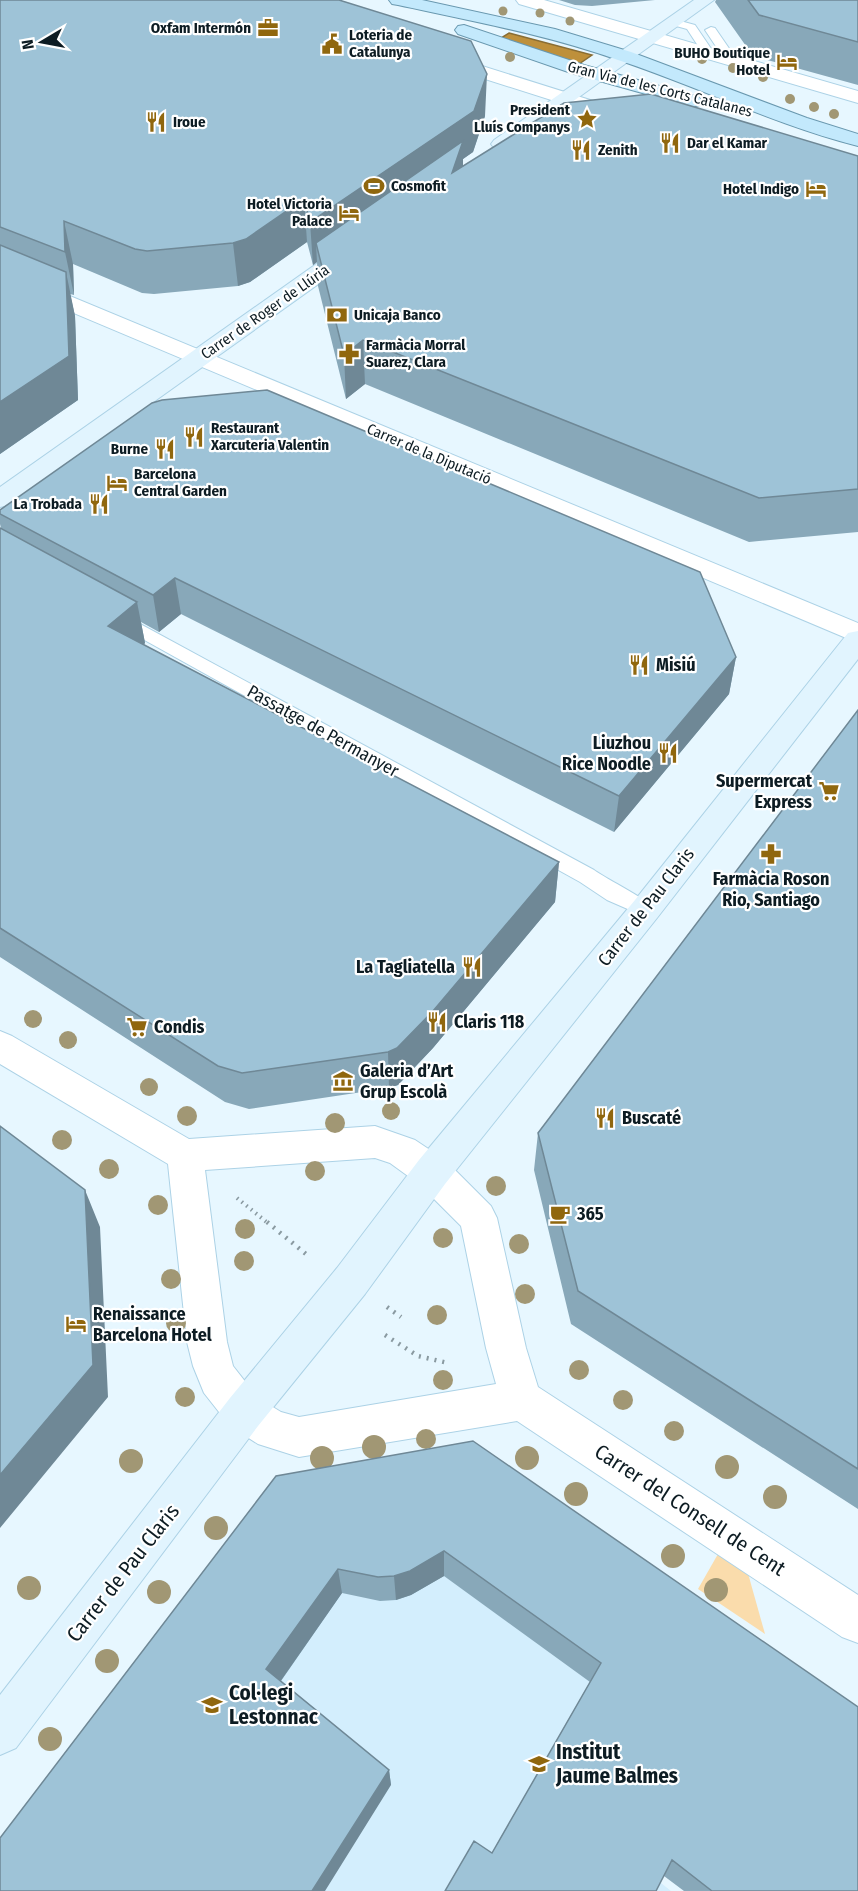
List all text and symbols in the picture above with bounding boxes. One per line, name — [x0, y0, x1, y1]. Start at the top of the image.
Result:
north arrow — [12, 12, 72, 72]
office icon: Oxfam Intermón — [256, 16, 280, 40]
place label: Oxfam Intermón — [151, 19, 251, 37]
place label: Loteria de Catalunya — [349, 26, 412, 61]
public building icon: Loteria de Catalunya — [320, 32, 344, 56]
text: N — [18, 38, 38, 51]
place label: BUHO Boutique Hotel — [674, 44, 771, 79]
hotel icon: BUHO Boutique Hotel — [775, 50, 799, 74]
street label: Gran Via de les Corts Catalanes — [566, 57, 754, 121]
place label: President Lluís Companys — [474, 101, 571, 136]
place icon: President Lluís Companys — [575, 107, 599, 131]
restaurant icon: Iroue — [144, 110, 168, 134]
place label: Iroue — [173, 113, 206, 131]
restaurant icon: Dar el Kamar — [658, 131, 682, 155]
place label: Dar el Kamar — [687, 134, 768, 152]
restaurant icon: Zenith — [569, 138, 593, 162]
place label: Zenith — [598, 141, 638, 159]
sports icon: Cosmofit — [362, 174, 386, 198]
place label: Cosmofit — [391, 177, 447, 195]
hotel icon: Hotel Indigo — [804, 177, 828, 201]
place label: Hotel Indigo — [723, 180, 799, 198]
place label: Hotel Victoria Palace — [247, 195, 333, 230]
hotel icon: Hotel Victoria Palace — [337, 201, 361, 225]
street label: Carrer de Roger de Llúria — [197, 261, 333, 363]
bank icon: Unicaja Banco — [325, 303, 349, 327]
place label: Unicaja Banco — [354, 306, 441, 324]
place label: Farmàcia Morral Suarez, Clara — [366, 336, 466, 371]
pharmacy icon: Farmàcia Morral Suarez, Clara — [337, 342, 361, 366]
place label: Restaurant Xarcuteria Valentin — [210, 419, 329, 454]
street label: Carrer de la Diputació — [364, 420, 494, 488]
restaurant icon: Restaurant Xarcuteria Valentin — [182, 425, 206, 449]
restaurant icon: Burne — [153, 437, 177, 461]
place label: Burne — [111, 440, 148, 458]
place label: Barcelona Central Garden — [134, 465, 227, 500]
hotel icon: Barcelona Central Garden — [105, 471, 129, 495]
restaurant icon: La Trobada — [87, 492, 111, 516]
place label: La Trobada — [13, 495, 83, 513]
restaurant icon: Misiú — [627, 653, 651, 677]
place label: Misiú — [656, 654, 696, 676]
street label: Passatge de Permanyer — [243, 680, 403, 782]
place label: Liuzhou Rice Noodle — [562, 732, 651, 775]
restaurant icon: Liuzhou Rice Noodle — [656, 741, 680, 765]
place label: Supermercat Express — [716, 770, 813, 813]
supermarket icon: Supermercat Express — [817, 779, 841, 803]
pharmacy icon: Farmàcia Roson Rio, Santiago — [759, 842, 783, 866]
street label: Carrer de Pau Claris — [593, 843, 699, 970]
place label: Farmàcia Roson Rio, Santiago — [713, 868, 829, 911]
restaurant icon: La Tagliatella — [460, 955, 484, 979]
place label: La Tagliatella — [356, 956, 455, 978]
restaurant icon: Claris 118 — [425, 1010, 449, 1034]
place label: Claris 118 — [454, 1011, 525, 1033]
supermarket icon: Condis — [125, 1015, 149, 1039]
place label: Condis — [154, 1016, 205, 1038]
place label: Galeria d’Art Grup Escolà — [360, 1060, 454, 1103]
museum icon: Galeria d’Art Grup Escolà — [331, 1069, 355, 1093]
restaurant icon: Buscaté — [593, 1106, 617, 1130]
place label: Buscaté — [622, 1107, 681, 1129]
cafe icon: 365 — [548, 1202, 572, 1226]
place label: 365 — [576, 1203, 604, 1225]
place label: Renaissance Barcelona Hotel — [93, 1303, 212, 1346]
hotel icon: Renaissance Barcelona Hotel — [64, 1312, 88, 1336]
street label: Carrer del Consell de Cent — [590, 1439, 790, 1582]
street label: Carrer de Pau Claris — [61, 1499, 185, 1647]
place label: Col·legi Lestonnac — [229, 1680, 319, 1730]
school or university icon: Col·legi Lestonnac — [200, 1693, 224, 1717]
place label: Institut Jaume Balmes — [555, 1739, 678, 1789]
school or university icon: Institut Jaume Balmes — [527, 1752, 551, 1776]

